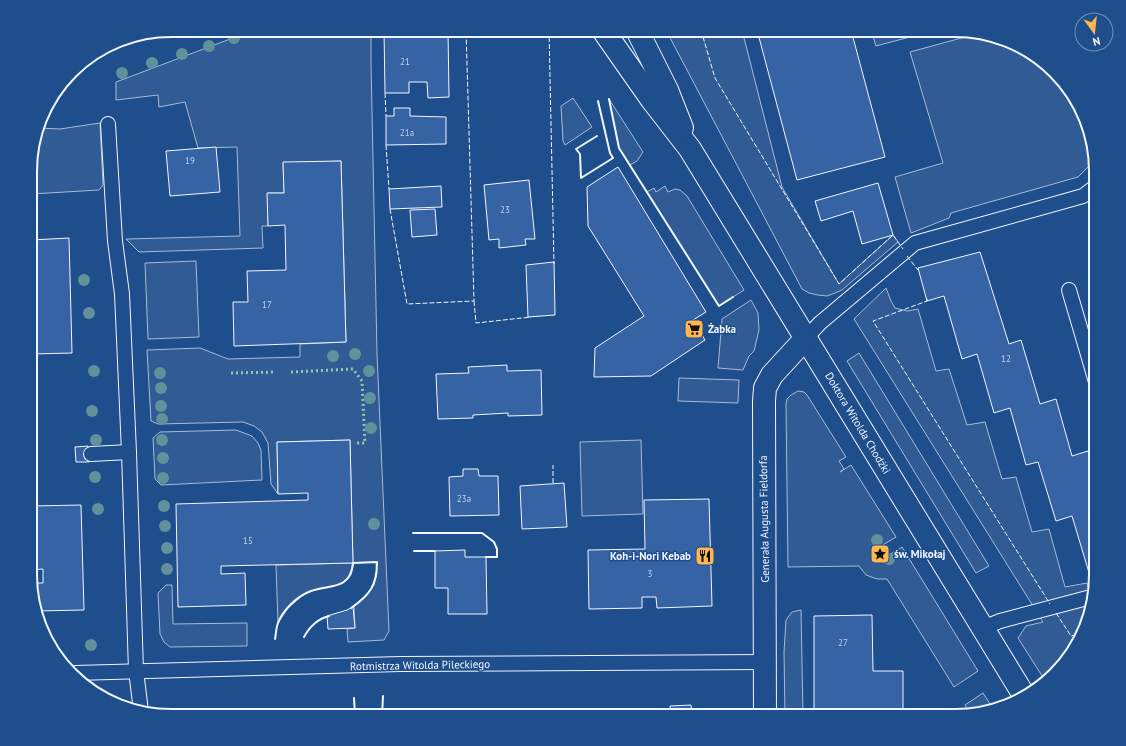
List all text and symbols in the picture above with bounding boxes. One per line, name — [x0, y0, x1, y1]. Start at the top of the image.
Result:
north arrow — [1074, 12, 1114, 52]
text: N — [1091, 34, 1102, 49]
house number: 21 — [400, 56, 410, 67]
house number: 21a — [400, 127, 414, 138]
house number: 19 — [185, 155, 195, 166]
house number: 23 — [500, 204, 510, 215]
house number: 17 — [262, 299, 272, 310]
supermarket icon: Żabka — [683, 318, 705, 340]
place label: Żabka — [708, 322, 736, 336]
house number: 12 — [1001, 353, 1011, 364]
street label: Doktora Witolda Chodźki — [822, 370, 894, 476]
street label: Generała Augusta Fieldorfa — [756, 455, 772, 583]
house number: 23a — [457, 493, 471, 504]
house number: 15 — [243, 535, 253, 546]
place icon: św. Mikołaj — [869, 543, 891, 565]
restaurant icon: Koh-i-Nori Kebab — [694, 545, 716, 567]
place label: św. Mikołaj — [894, 547, 946, 561]
place label: Koh-i-Nori Kebab — [610, 549, 691, 563]
house number: 3 — [648, 568, 653, 579]
house number: 27 — [838, 637, 848, 648]
street label: Rotmistrza Witolda Pileckiego — [350, 657, 490, 673]

